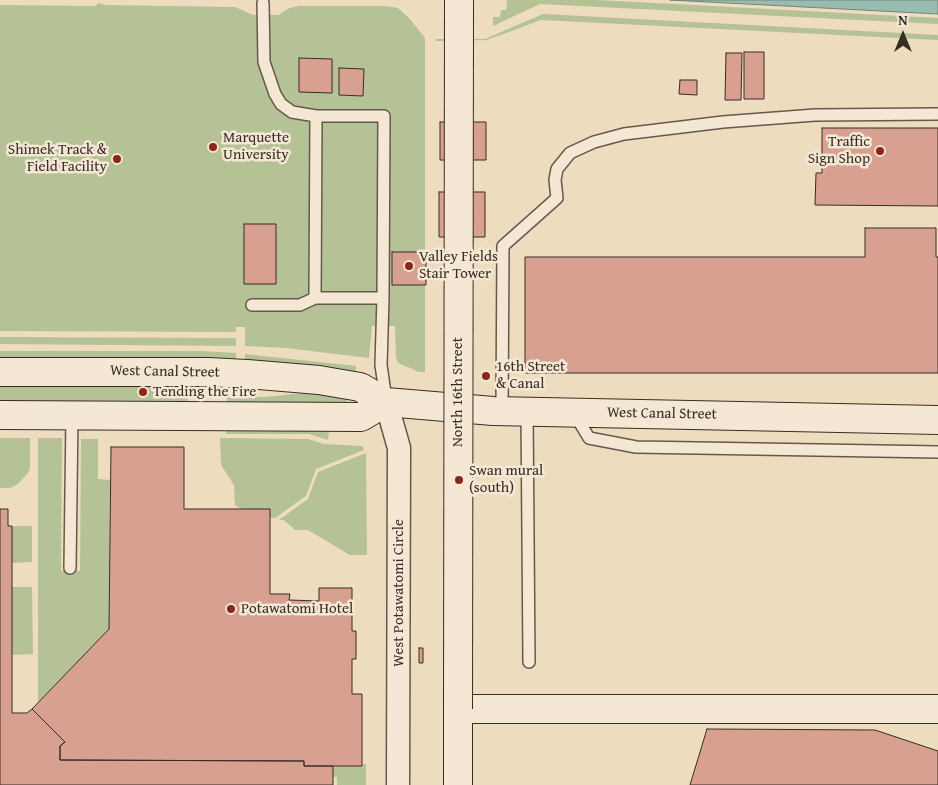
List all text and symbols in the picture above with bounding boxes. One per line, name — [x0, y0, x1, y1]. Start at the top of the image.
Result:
north arrow — [878, 10, 928, 60]
text: N — [898, 10, 908, 30]
place label: Marquette University — [223, 129, 289, 164]
place label: Traffic Sign Shop — [808, 133, 870, 168]
place label: Shimek Track & Field Facility — [8, 141, 107, 176]
marker: Marquette University — [207, 141, 219, 153]
marker: Traffic Sign Shop — [874, 145, 886, 157]
marker: Shimek Track & Field Facility — [111, 153, 123, 165]
place label: Valley Fields Stair Tower — [419, 248, 498, 283]
marker: Valley Fields Stair Tower — [403, 260, 415, 272]
street label: North 16th Street — [449, 337, 467, 447]
place label: 16th Street & Canal — [496, 358, 565, 393]
street label: West Canal Street — [110, 362, 220, 382]
marker: 16th Street & Canal — [480, 370, 492, 382]
place label: Tending the Fire — [153, 383, 256, 401]
marker: Tending the Fire — [137, 386, 149, 398]
street label: West Canal Street — [607, 404, 717, 424]
place label: Swan mural (south) — [469, 462, 543, 497]
marker: Swan mural (south) — [453, 474, 465, 486]
street label: West Potawatomi Circle — [390, 519, 408, 667]
place label: Potawatomi Hotel — [241, 600, 353, 618]
marker: Potawatomi Hotel — [225, 603, 237, 615]

